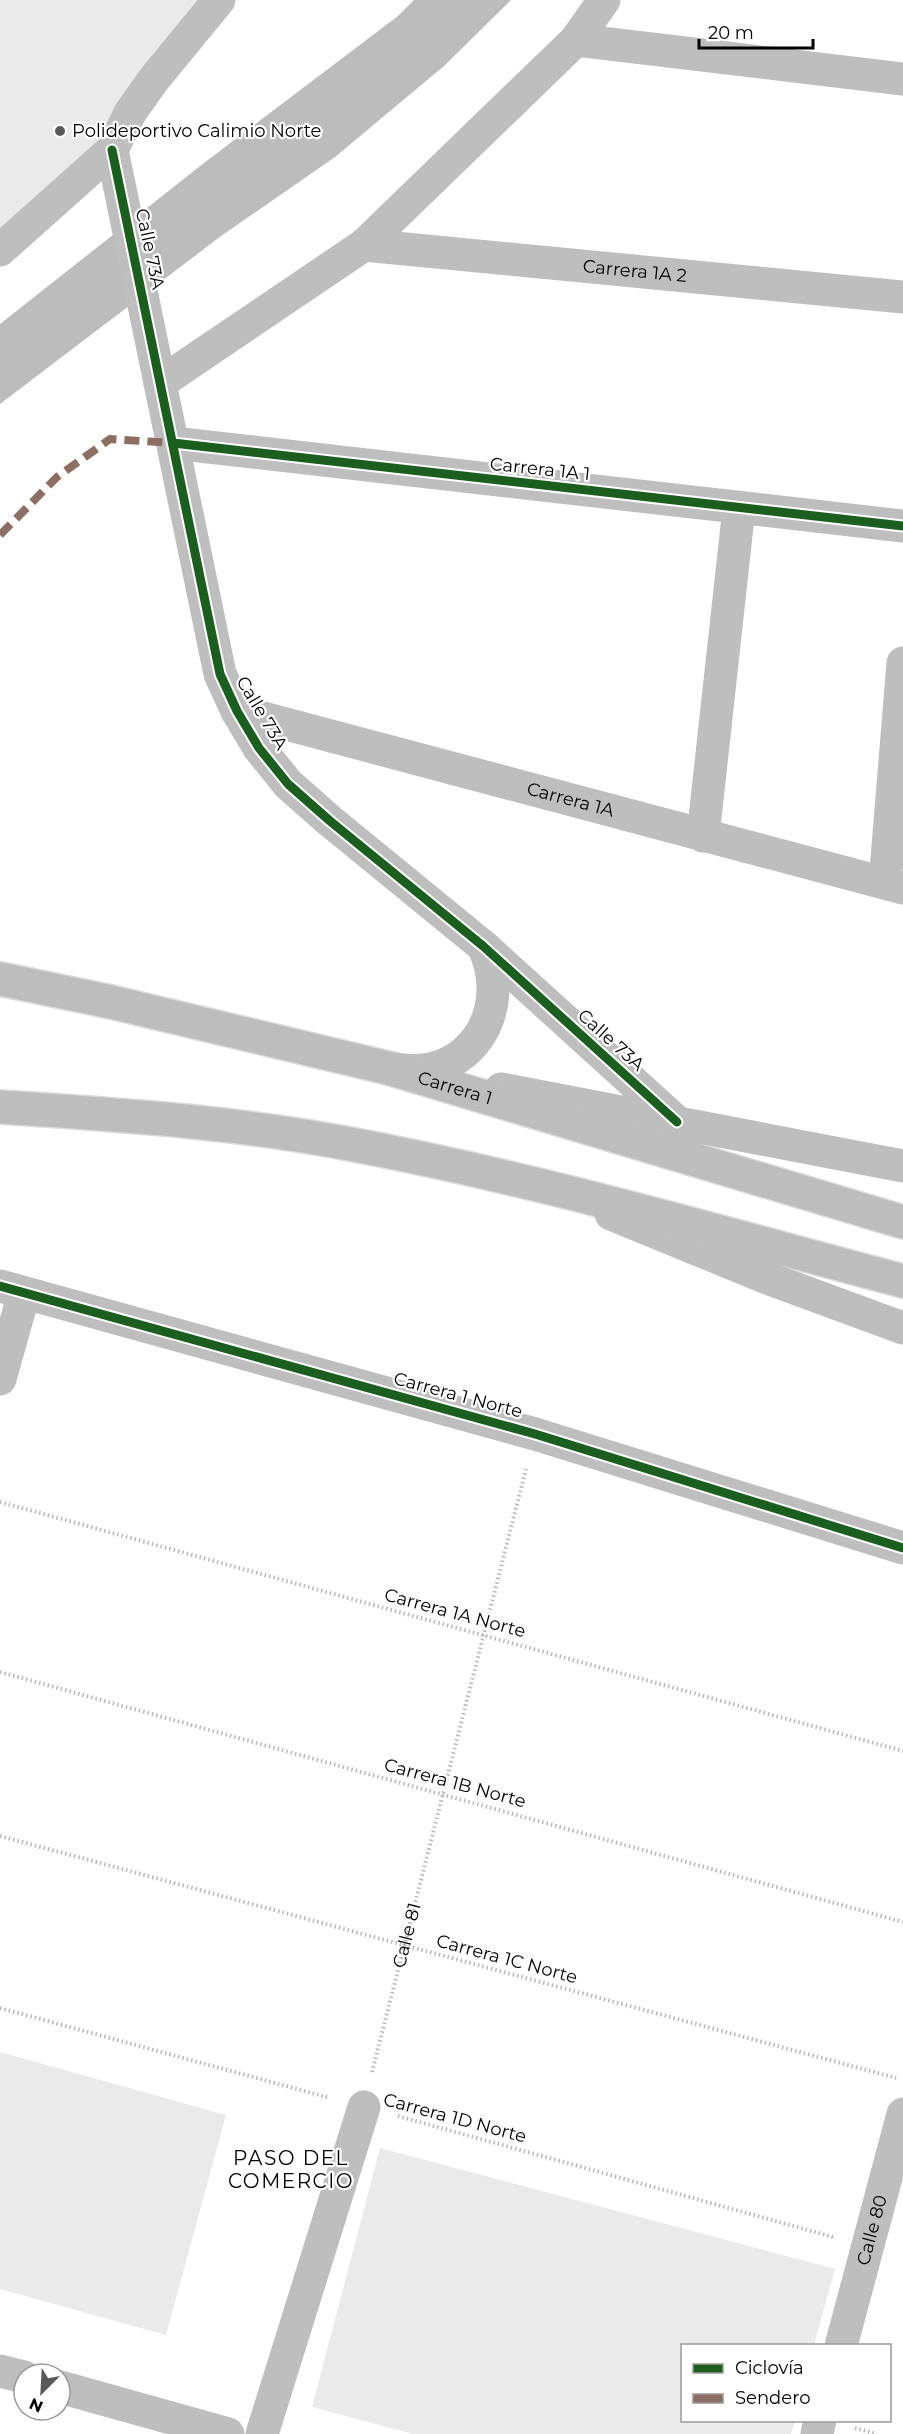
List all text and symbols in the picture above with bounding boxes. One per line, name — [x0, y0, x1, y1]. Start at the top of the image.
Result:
scale bar — [699, 12, 813, 50]
text: 20 m — [708, 22, 754, 44]
place label: Polideportivo Calimio Norte — [72, 120, 322, 142]
marker: Polideportivo Calimio Norte — [53, 124, 67, 138]
street label: Calle 73A — [131, 207, 169, 292]
street label: Carrera 1A 2 — [582, 255, 688, 287]
street label: Carrera 1A 1 — [489, 453, 591, 485]
street label: Calle 73A — [231, 672, 293, 754]
street label: Carrera 1A — [524, 777, 617, 822]
street label: Calle 73A — [573, 1004, 649, 1076]
street label: Carrera 1 — [415, 1067, 495, 1110]
street label: Carrera 1 Norte — [391, 1367, 525, 1423]
street label: Carrera 1A Norte — [382, 1584, 528, 1642]
street label: Carrera 1B Norte — [382, 1753, 528, 1813]
street label: Calle 81 — [388, 1900, 426, 1970]
street label: Carrera 1C Norte — [434, 1930, 580, 1988]
street label: Carrera 1D Norte — [381, 2088, 529, 2148]
district label: PASO DEL COMERCIO — [228, 2146, 354, 2193]
street label: Calle 80 — [852, 2192, 892, 2268]
legend — [681, 2344, 891, 2422]
text: Ciclovía — [735, 2357, 804, 2379]
north arrow — [12, 2362, 72, 2422]
text: Sendero — [735, 2387, 810, 2409]
text: N — [26, 2394, 46, 2417]

